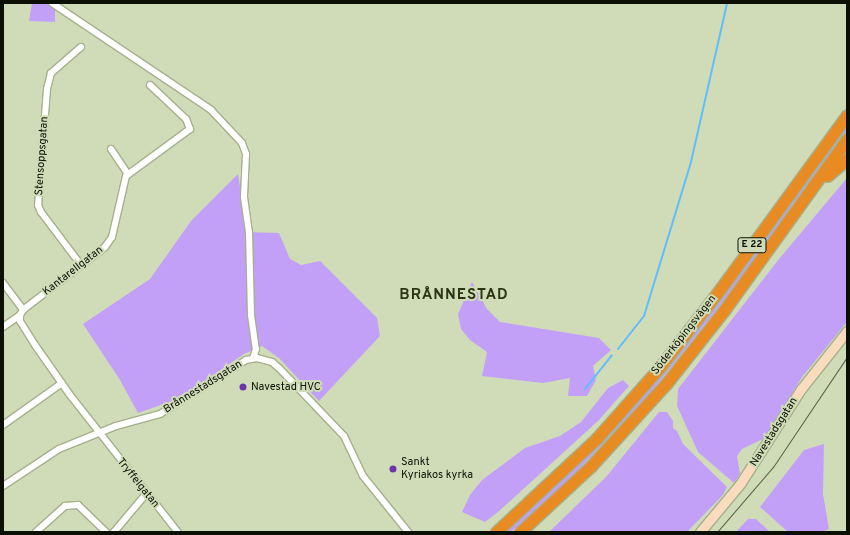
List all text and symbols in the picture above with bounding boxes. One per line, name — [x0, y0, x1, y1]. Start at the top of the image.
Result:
street label: Stensoppsgatan — [33, 116, 51, 196]
road number: E 22 — [737, 237, 767, 253]
street label: Kantarellgatan — [40, 243, 106, 299]
district label: BRÅNNESTAD — [399, 287, 509, 305]
street label: Söderköpingsvägen — [649, 293, 719, 377]
street label: Brånnestadsgatan — [161, 358, 245, 416]
place label: Navestad HVC — [251, 380, 321, 394]
marker: Navestad HVC — [238, 382, 248, 392]
street label: Navestadsgatan — [747, 395, 801, 469]
street label: Tryffelgatan — [114, 456, 162, 510]
place label: Sankt Kyriakos kyrka — [401, 456, 473, 482]
marker: Sankt Kyriakos kyrka — [388, 464, 398, 474]

